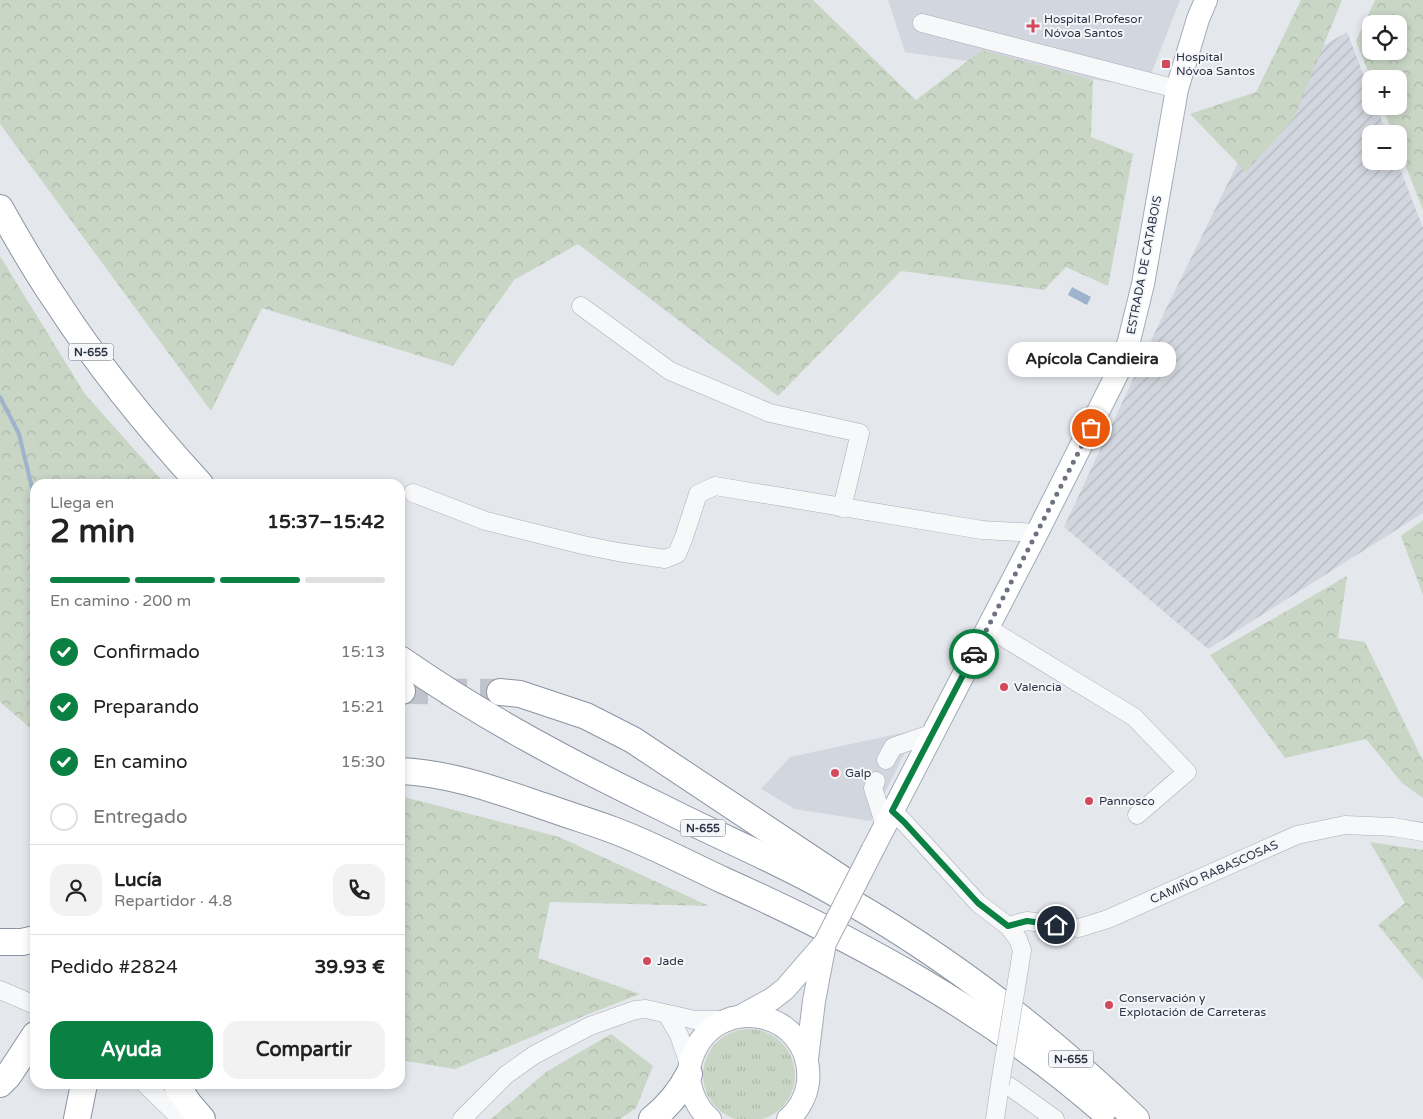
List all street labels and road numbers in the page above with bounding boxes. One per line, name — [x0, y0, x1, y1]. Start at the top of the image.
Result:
street label: ESTRADA DE CATABOIS — [1124, 194, 1164, 336]
road number: N-655 — [68, 344, 114, 361]
road number: N-655 — [680, 820, 726, 836]
street label: CAMIÑO RABASCOSAS — [1148, 837, 1280, 907]
road number: N-655 — [1048, 1050, 1094, 1068]

